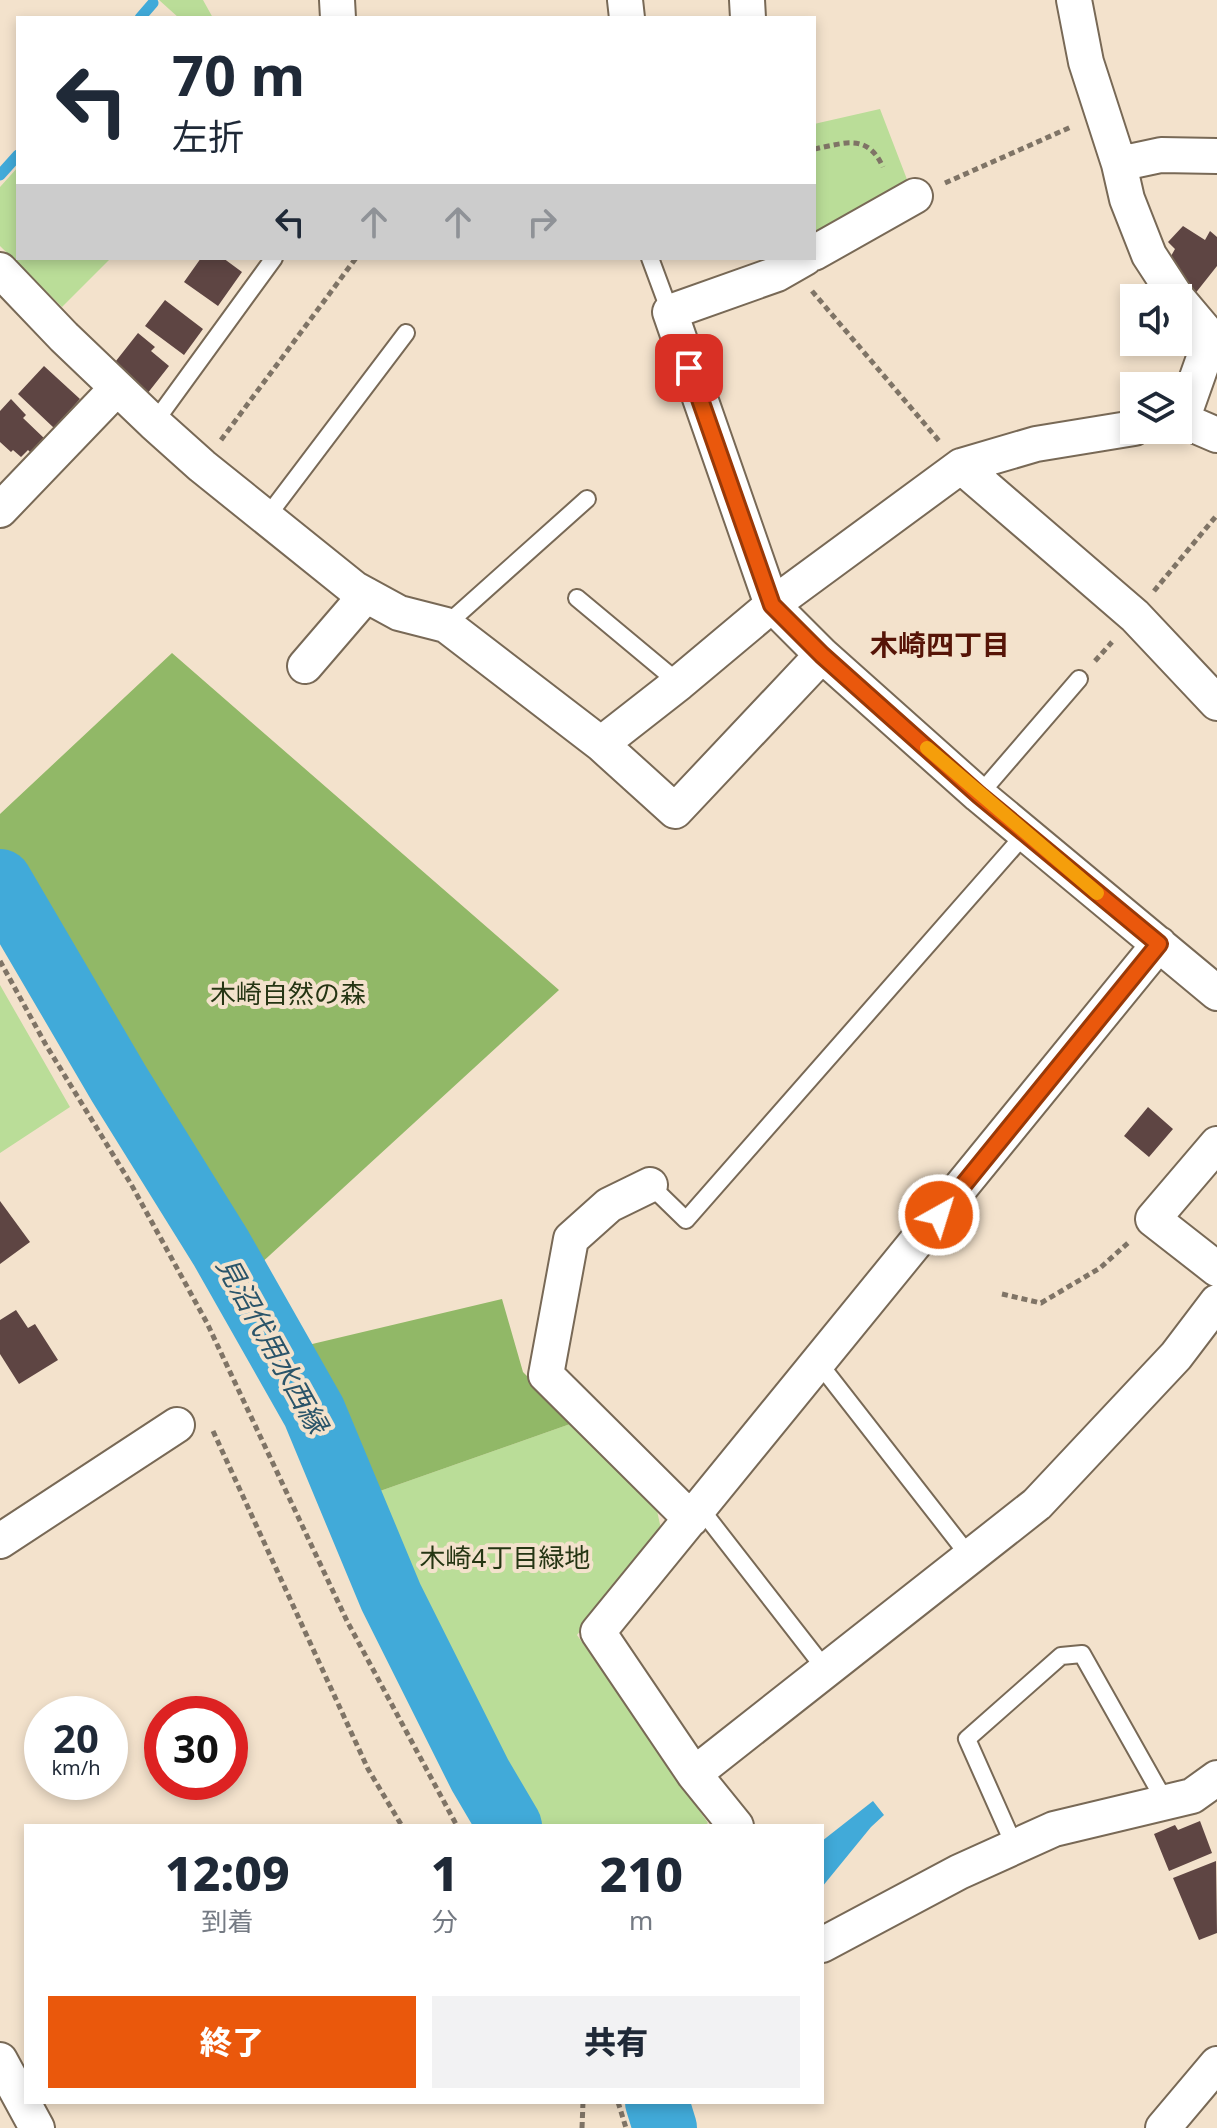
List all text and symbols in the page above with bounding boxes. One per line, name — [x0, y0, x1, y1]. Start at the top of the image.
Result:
text: 70 m — [172, 36, 305, 112]
icon: left — [40, 48, 144, 152]
text: 左折 — [172, 112, 244, 161]
icon: left — [268, 200, 312, 244]
icon: ahead — [352, 200, 396, 244]
icon: ahead — [436, 200, 480, 244]
icon: right — [520, 200, 564, 244]
map controls — [1120, 284, 1192, 444]
button: sound — [1120, 284, 1192, 356]
pin — [655, 334, 723, 402]
icon: arrive — [667, 346, 711, 390]
button: layers — [1120, 372, 1192, 444]
district label: 木崎四丁目 — [870, 625, 1010, 663]
park label: 木崎自然の森 — [210, 975, 366, 1011]
position arrow — [897, 1173, 981, 1257]
water label: 見沼代用水西縁 — [209, 1250, 338, 1442]
park label: 木崎4丁目緑地 — [420, 1539, 590, 1575]
speed limit sign: 30 — [144, 1696, 248, 1800]
text: 20 — [53, 1710, 99, 1765]
text: km/h — [51, 1754, 101, 1781]
text: 12:09 — [165, 1840, 290, 1905]
text: 1 — [431, 1840, 459, 1905]
text: 210 — [600, 1841, 683, 1906]
text: m — [629, 1902, 653, 1938]
text: 到着 — [201, 1903, 253, 1939]
text: 分 — [432, 1903, 458, 1939]
button: 終了 — [48, 1996, 416, 2088]
button: 共有 — [432, 1996, 800, 2088]

